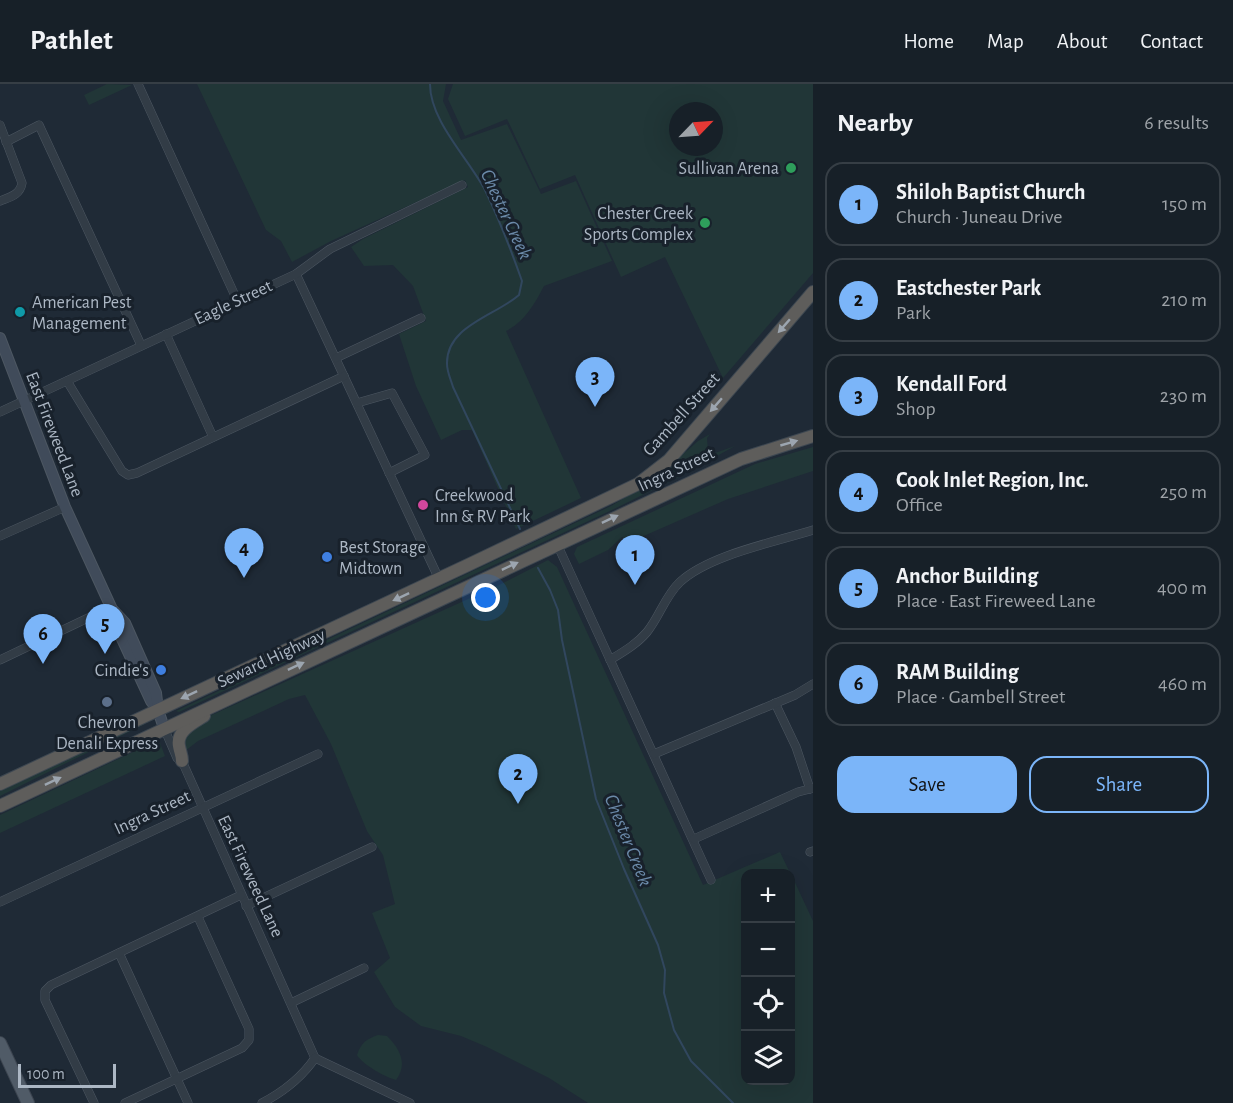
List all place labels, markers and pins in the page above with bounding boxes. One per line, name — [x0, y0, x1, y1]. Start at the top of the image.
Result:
place label: Sullivan Arena — [678, 160, 779, 178]
marker: Sullivan Arena — [784, 161, 798, 175]
place label: Chester Creek Sports Complex — [584, 205, 694, 244]
marker: Chester Creek Sports Complex — [698, 216, 712, 230]
place label: American Pest Management — [32, 294, 132, 333]
marker: American Pest Management — [13, 305, 27, 319]
pin: 3 — [576, 358, 614, 407]
place label: Creekwood Inn & RV Park — [435, 487, 531, 526]
marker: Creekwood Inn & RV Park — [416, 498, 430, 512]
pin: 4 — [224, 528, 264, 578]
pin: 1 — [616, 536, 654, 585]
place label: Best Storage Midtown — [339, 539, 426, 578]
marker: Best Storage Midtown — [320, 550, 334, 564]
pin: 5 — [86, 604, 124, 654]
pin: 6 — [24, 614, 63, 664]
place label: Cindie's — [95, 662, 149, 680]
marker: Cindie's — [154, 663, 168, 677]
marker: Chevron Denali Express — [100, 695, 114, 709]
place label: Chevron Denali Express — [56, 714, 158, 753]
pin: 2 — [498, 754, 538, 804]

